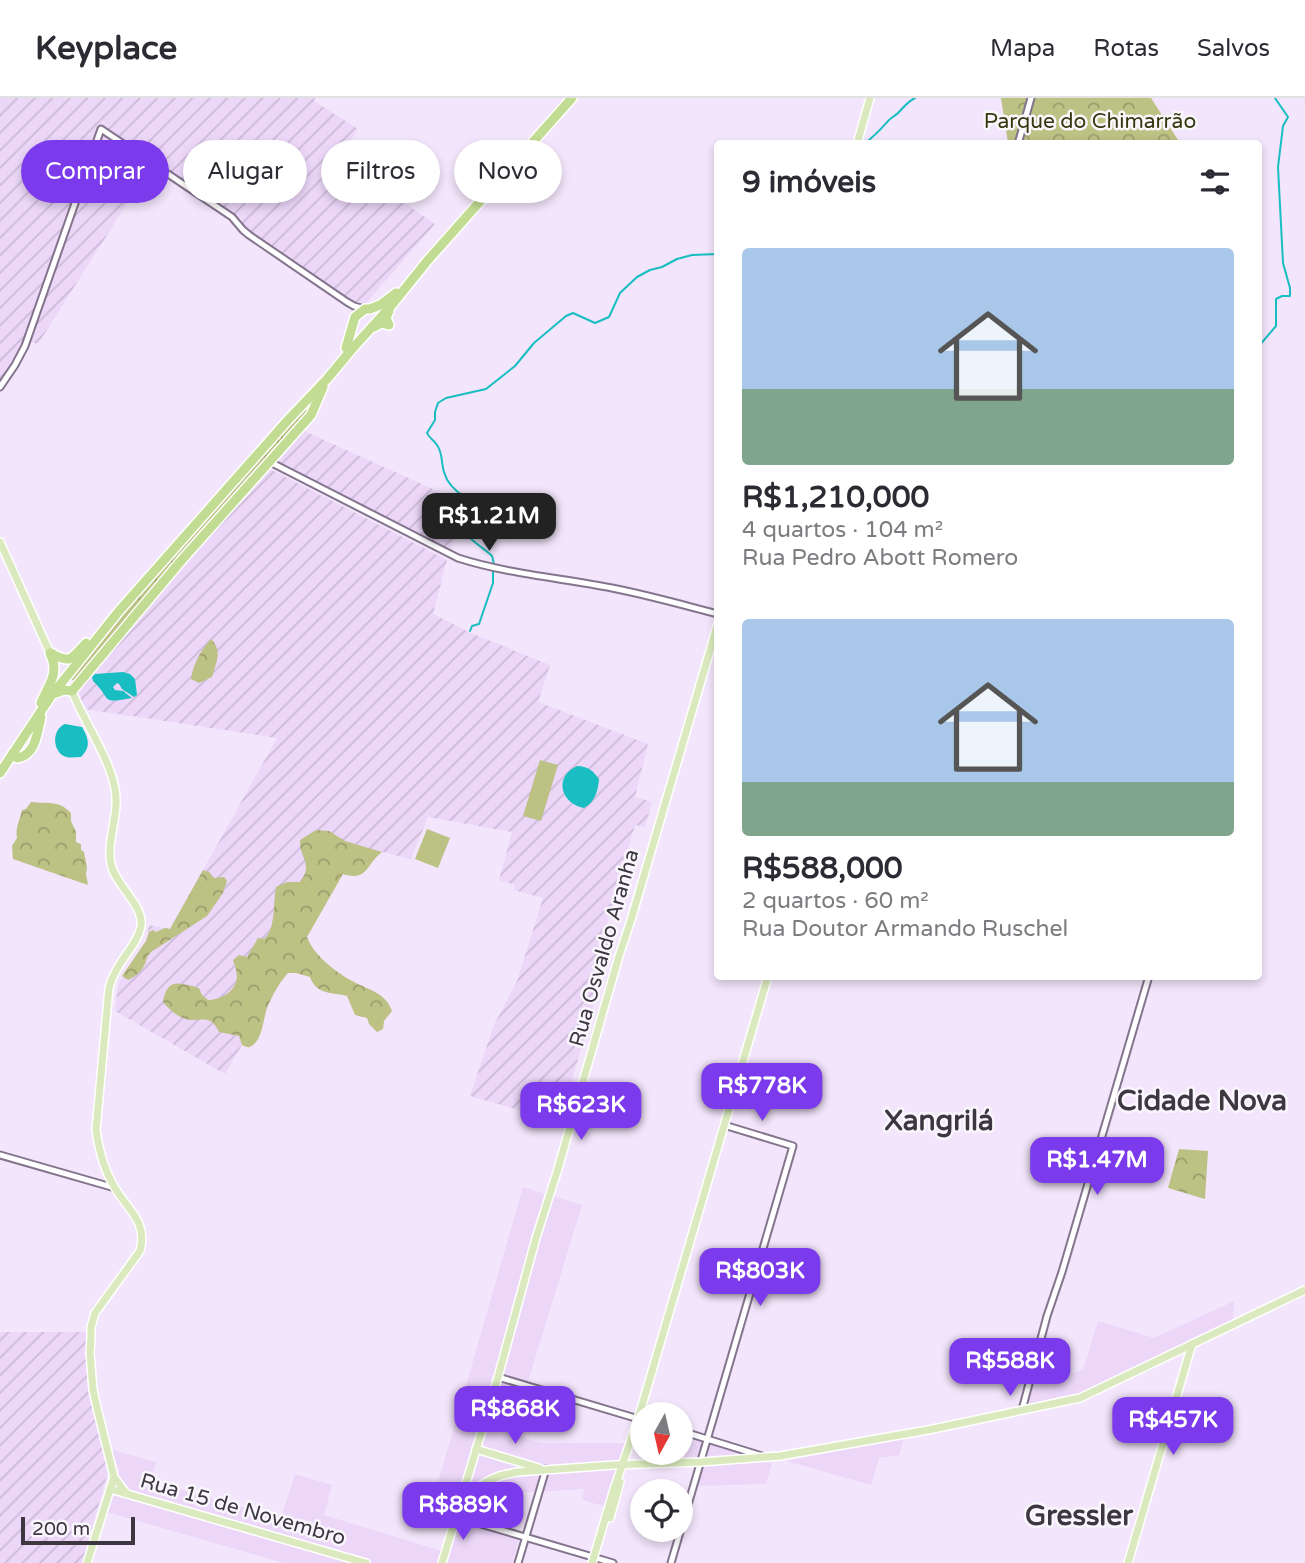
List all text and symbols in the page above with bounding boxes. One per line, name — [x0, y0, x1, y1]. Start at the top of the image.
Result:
text: Keyplace — [35, 29, 177, 68]
text: Mapa — [990, 34, 1055, 63]
text: Rotas — [1093, 34, 1159, 63]
text: Salvos — [1197, 34, 1270, 63]
park label: Parque do Chimarrão — [984, 109, 1196, 134]
chip: Comprar — [21, 140, 169, 203]
chip: Alugar — [183, 140, 307, 203]
chip: Filtros — [321, 140, 440, 203]
chip: Novo — [454, 140, 562, 203]
icon: filters — [1196, 163, 1234, 201]
text: 9 imóveis — [742, 164, 876, 201]
icon: home — [925, 293, 1051, 419]
text: R$1,210,000 — [742, 479, 929, 516]
pin: R$1.21M — [424, 494, 554, 553]
text: R$1.21M — [438, 502, 540, 530]
text: 4 quartos · 104 m² — [742, 516, 943, 544]
text: Rua Pedro Abott Romero — [742, 544, 1018, 572]
icon: home — [925, 664, 1051, 790]
street label: Rua Osvaldo Aranha — [564, 847, 645, 1050]
text: R$588,000 — [742, 850, 903, 887]
text: 2 quartos · 60 m² — [742, 887, 929, 915]
text: Rua Doutor Armando Ruschel — [742, 915, 1068, 943]
pin: R$778K — [705, 1063, 819, 1123]
text: R$778K — [717, 1072, 807, 1100]
pin: R$623K — [524, 1082, 638, 1142]
district label: Cidade Nova — [1117, 1084, 1287, 1118]
text: R$623K — [536, 1091, 626, 1119]
district label: Xangrilá — [884, 1104, 994, 1138]
pin: R$1.47M — [1032, 1138, 1162, 1197]
text: R$1.47M — [1046, 1146, 1148, 1174]
pin: R$803K — [703, 1248, 817, 1308]
text: R$803K — [715, 1257, 805, 1285]
pin: R$588K — [953, 1338, 1067, 1398]
text: R$588K — [965, 1347, 1055, 1375]
pin: R$868K — [458, 1386, 572, 1446]
text: R$868K — [470, 1395, 560, 1423]
pin: R$457K — [1116, 1398, 1230, 1457]
north arrow — [630, 1402, 693, 1465]
map controls — [630, 1402, 693, 1542]
text: R$457K — [1128, 1406, 1218, 1434]
street label: Rua 15 de Novembro — [137, 1468, 348, 1551]
button: locate — [630, 1479, 693, 1542]
pin: R$889K — [406, 1482, 520, 1542]
text: R$889K — [418, 1491, 508, 1519]
district label: Gressler — [1025, 1499, 1134, 1533]
scale bar — [21, 1514, 135, 1546]
text: 200 m — [32, 1518, 90, 1540]

